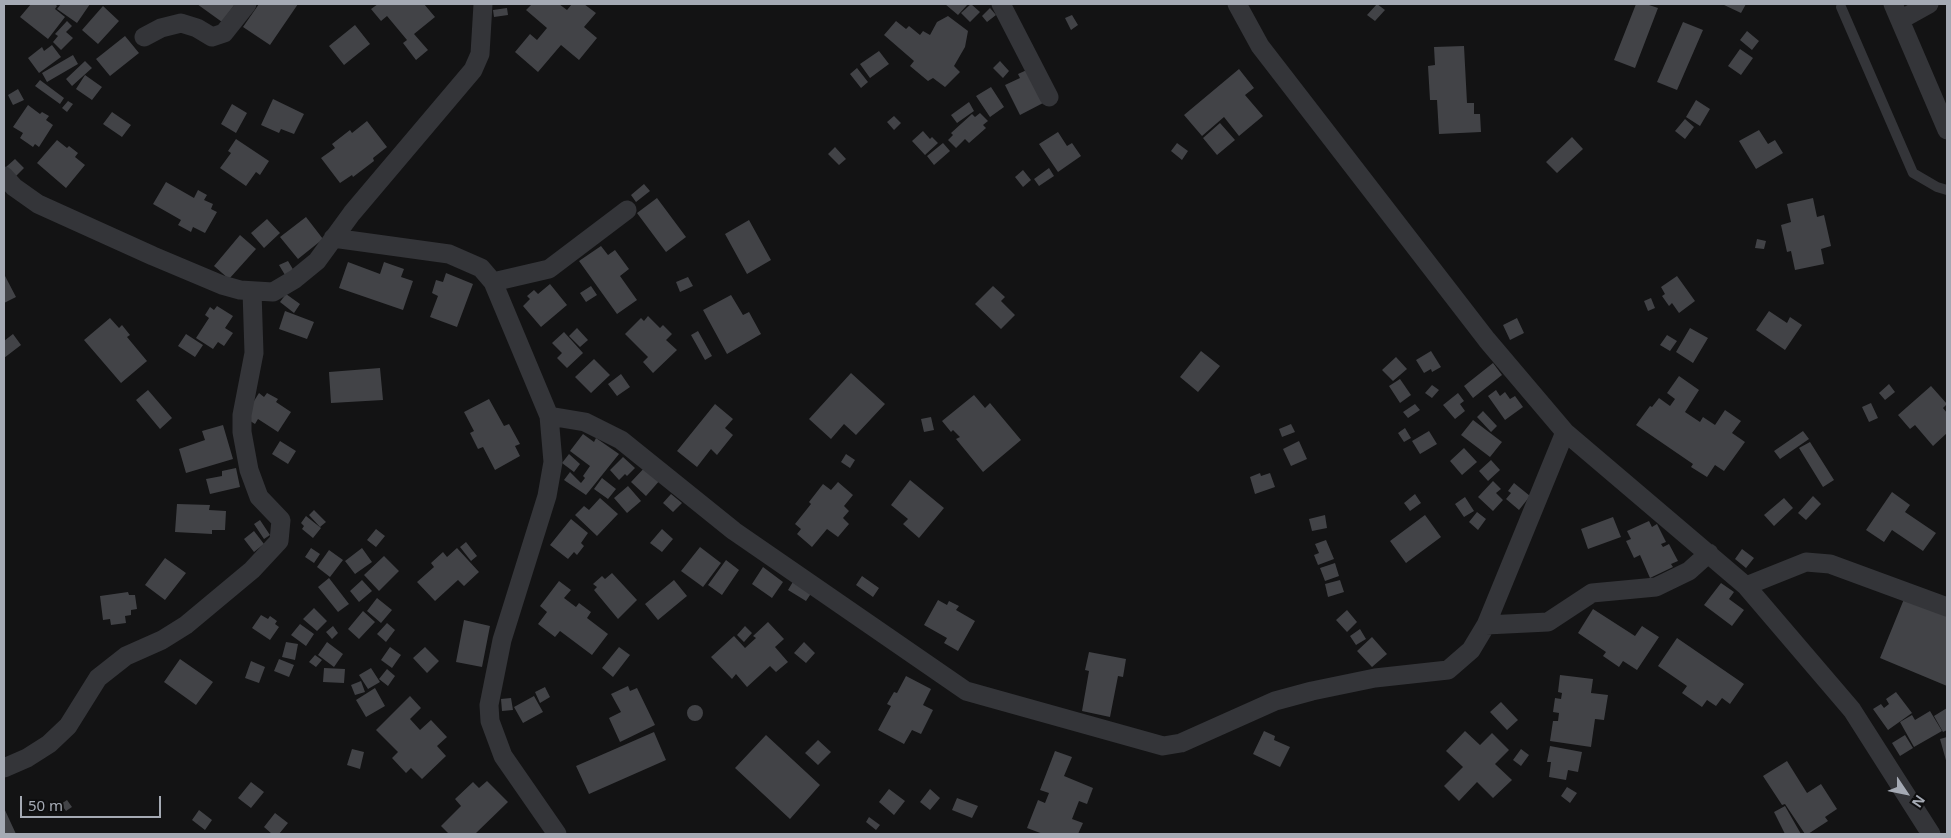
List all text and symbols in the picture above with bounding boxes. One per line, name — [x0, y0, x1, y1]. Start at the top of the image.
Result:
north arrow — [1881, 768, 1931, 818]
scale bar — [22, 786, 164, 818]
text: N — [1908, 792, 1930, 812]
text: 50 m — [28, 795, 63, 815]

